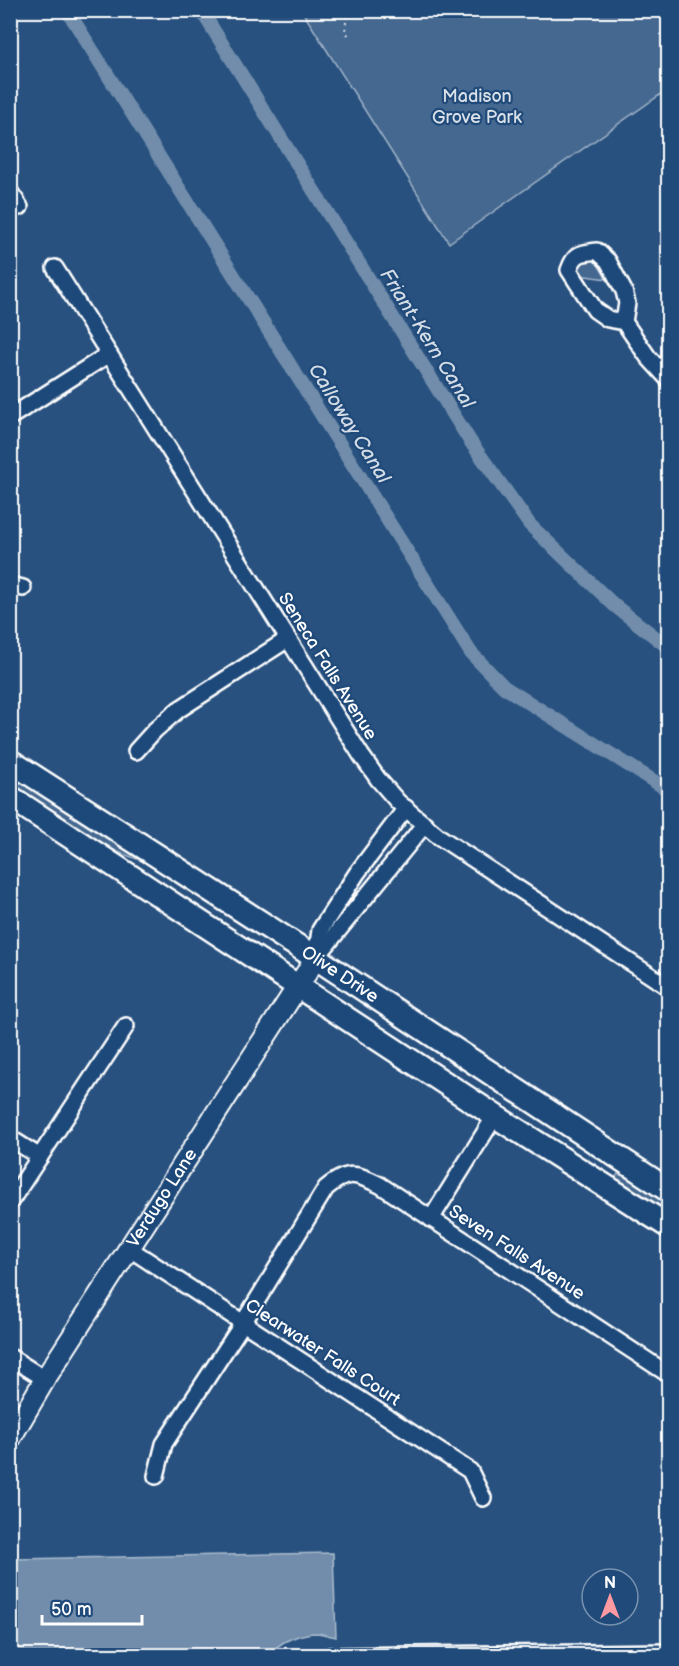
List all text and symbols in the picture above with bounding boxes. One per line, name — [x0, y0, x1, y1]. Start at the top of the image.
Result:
park label: Madison Grove Park — [432, 86, 522, 128]
water label: Friant-Kern Canal — [375, 264, 481, 414]
water label: Calloway Canal — [303, 359, 396, 489]
street label: Seneca Falls Avenue — [274, 589, 382, 744]
street label: Olive Drive — [298, 942, 383, 1007]
street label: Verdugo Lane — [123, 1144, 202, 1251]
street label: Seven Falls Avenue — [445, 1201, 589, 1304]
street label: Clearwater Falls Court — [241, 1294, 405, 1411]
north arrow — [580, 1567, 640, 1627]
text: N — [604, 1574, 616, 1593]
scale bar — [42, 1588, 142, 1626]
text: 50 m — [51, 1599, 92, 1620]

